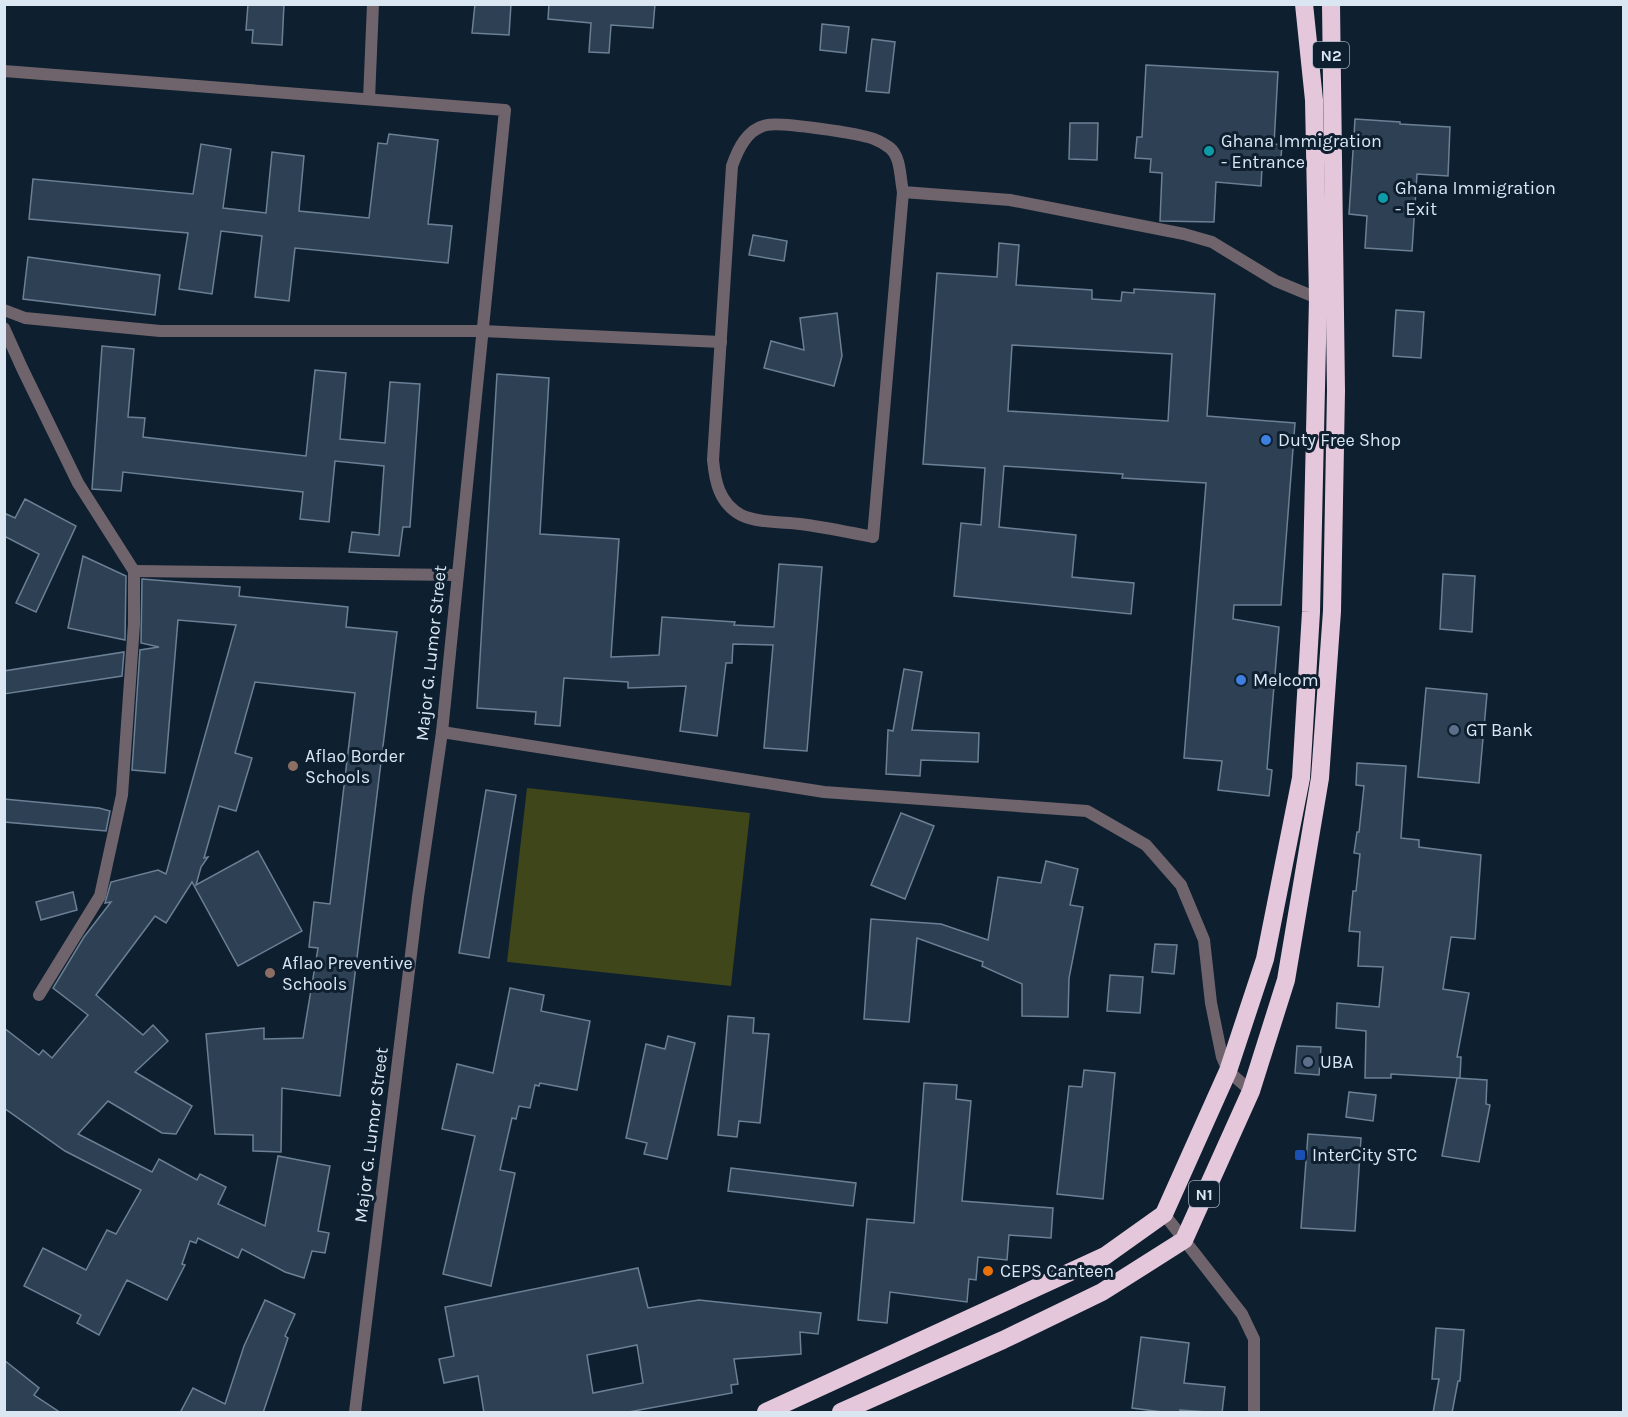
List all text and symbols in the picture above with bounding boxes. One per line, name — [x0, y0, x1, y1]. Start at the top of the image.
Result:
road number: N2 — [1313, 42, 1349, 68]
place label: Ghana Immigration - Entrance — [1221, 130, 1382, 173]
marker: Ghana Immigration - Entrance — [1202, 144, 1216, 158]
place label: Ghana Immigration - Exit — [1395, 177, 1556, 220]
marker: Ghana Immigration - Exit — [1376, 191, 1390, 205]
place label: Duty Free Shop — [1278, 429, 1401, 451]
marker: Duty Free Shop — [1259, 433, 1273, 447]
street label: Major G. Lumor Street — [411, 564, 451, 742]
place label: Melcom — [1253, 669, 1319, 691]
marker: Melcom — [1234, 673, 1248, 687]
place label: GT Bank — [1466, 719, 1533, 741]
marker: GT Bank — [1447, 723, 1461, 737]
place label: Aflao Border Schools — [305, 745, 405, 788]
marker: Aflao Border Schools — [286, 759, 300, 773]
place label: Aflao Preventive Schools — [282, 952, 413, 995]
marker: Aflao Preventive Schools — [263, 966, 277, 980]
street label: Major G. Lumor Street — [349, 1046, 393, 1224]
place label: UBA — [1320, 1051, 1353, 1073]
marker: UBA — [1301, 1055, 1315, 1069]
place label: InterCity STC — [1312, 1144, 1417, 1166]
marker: InterCity STC — [1293, 1148, 1307, 1162]
road number: N1 — [1189, 1181, 1219, 1207]
place label: CEPS Canteen — [1000, 1260, 1114, 1282]
marker: CEPS Canteen — [981, 1264, 995, 1278]

